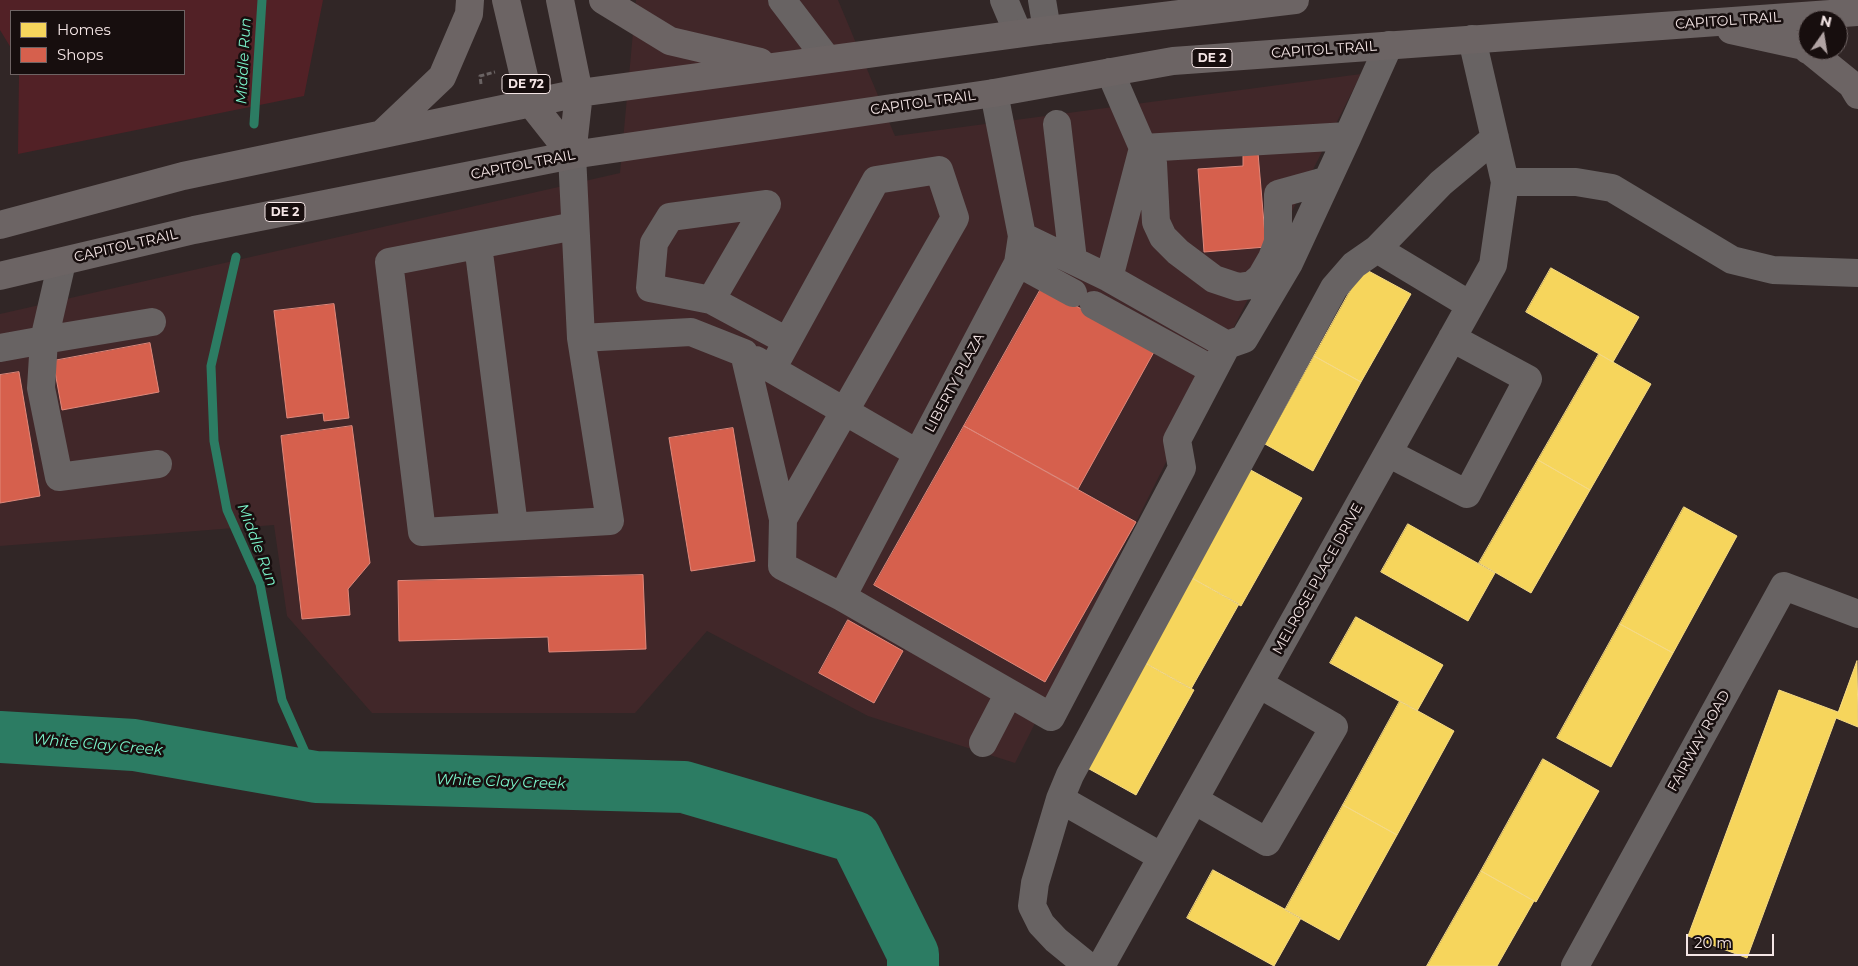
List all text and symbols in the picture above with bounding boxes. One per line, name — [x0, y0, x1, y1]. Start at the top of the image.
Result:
street label: CAPITOL TRAIL — [1675, 9, 1781, 33]
legend — [10, 10, 185, 75]
north arrow — [1798, 10, 1848, 60]
text: N — [1819, 11, 1834, 31]
water label: Middle Run — [233, 17, 255, 105]
text: Homes — [57, 20, 111, 39]
street label: CAPITOL TRAIL — [1271, 38, 1377, 62]
text: Shops — [57, 45, 103, 64]
road number: DE 2 — [1192, 48, 1232, 68]
road number: DE 72 — [502, 74, 550, 94]
street label: CAPITOL TRAIL — [869, 87, 977, 119]
street label: CAPITOL TRAIL — [469, 147, 577, 183]
road number: DE 2 — [265, 202, 305, 222]
street label: CAPITOL TRAIL — [72, 226, 180, 266]
street label: LIBERTY PLAZA — [922, 330, 988, 436]
water label: Middle Run — [233, 501, 281, 589]
street label: MELROSE PLACE DRIVE — [1269, 501, 1367, 657]
street label: FAIRWAY ROAD — [1664, 687, 1734, 795]
water label: White Clay Creek — [33, 730, 163, 760]
water label: White Clay Creek — [436, 771, 566, 793]
scale bar — [1688, 924, 1776, 956]
text: 20 m — [1694, 933, 1732, 952]

